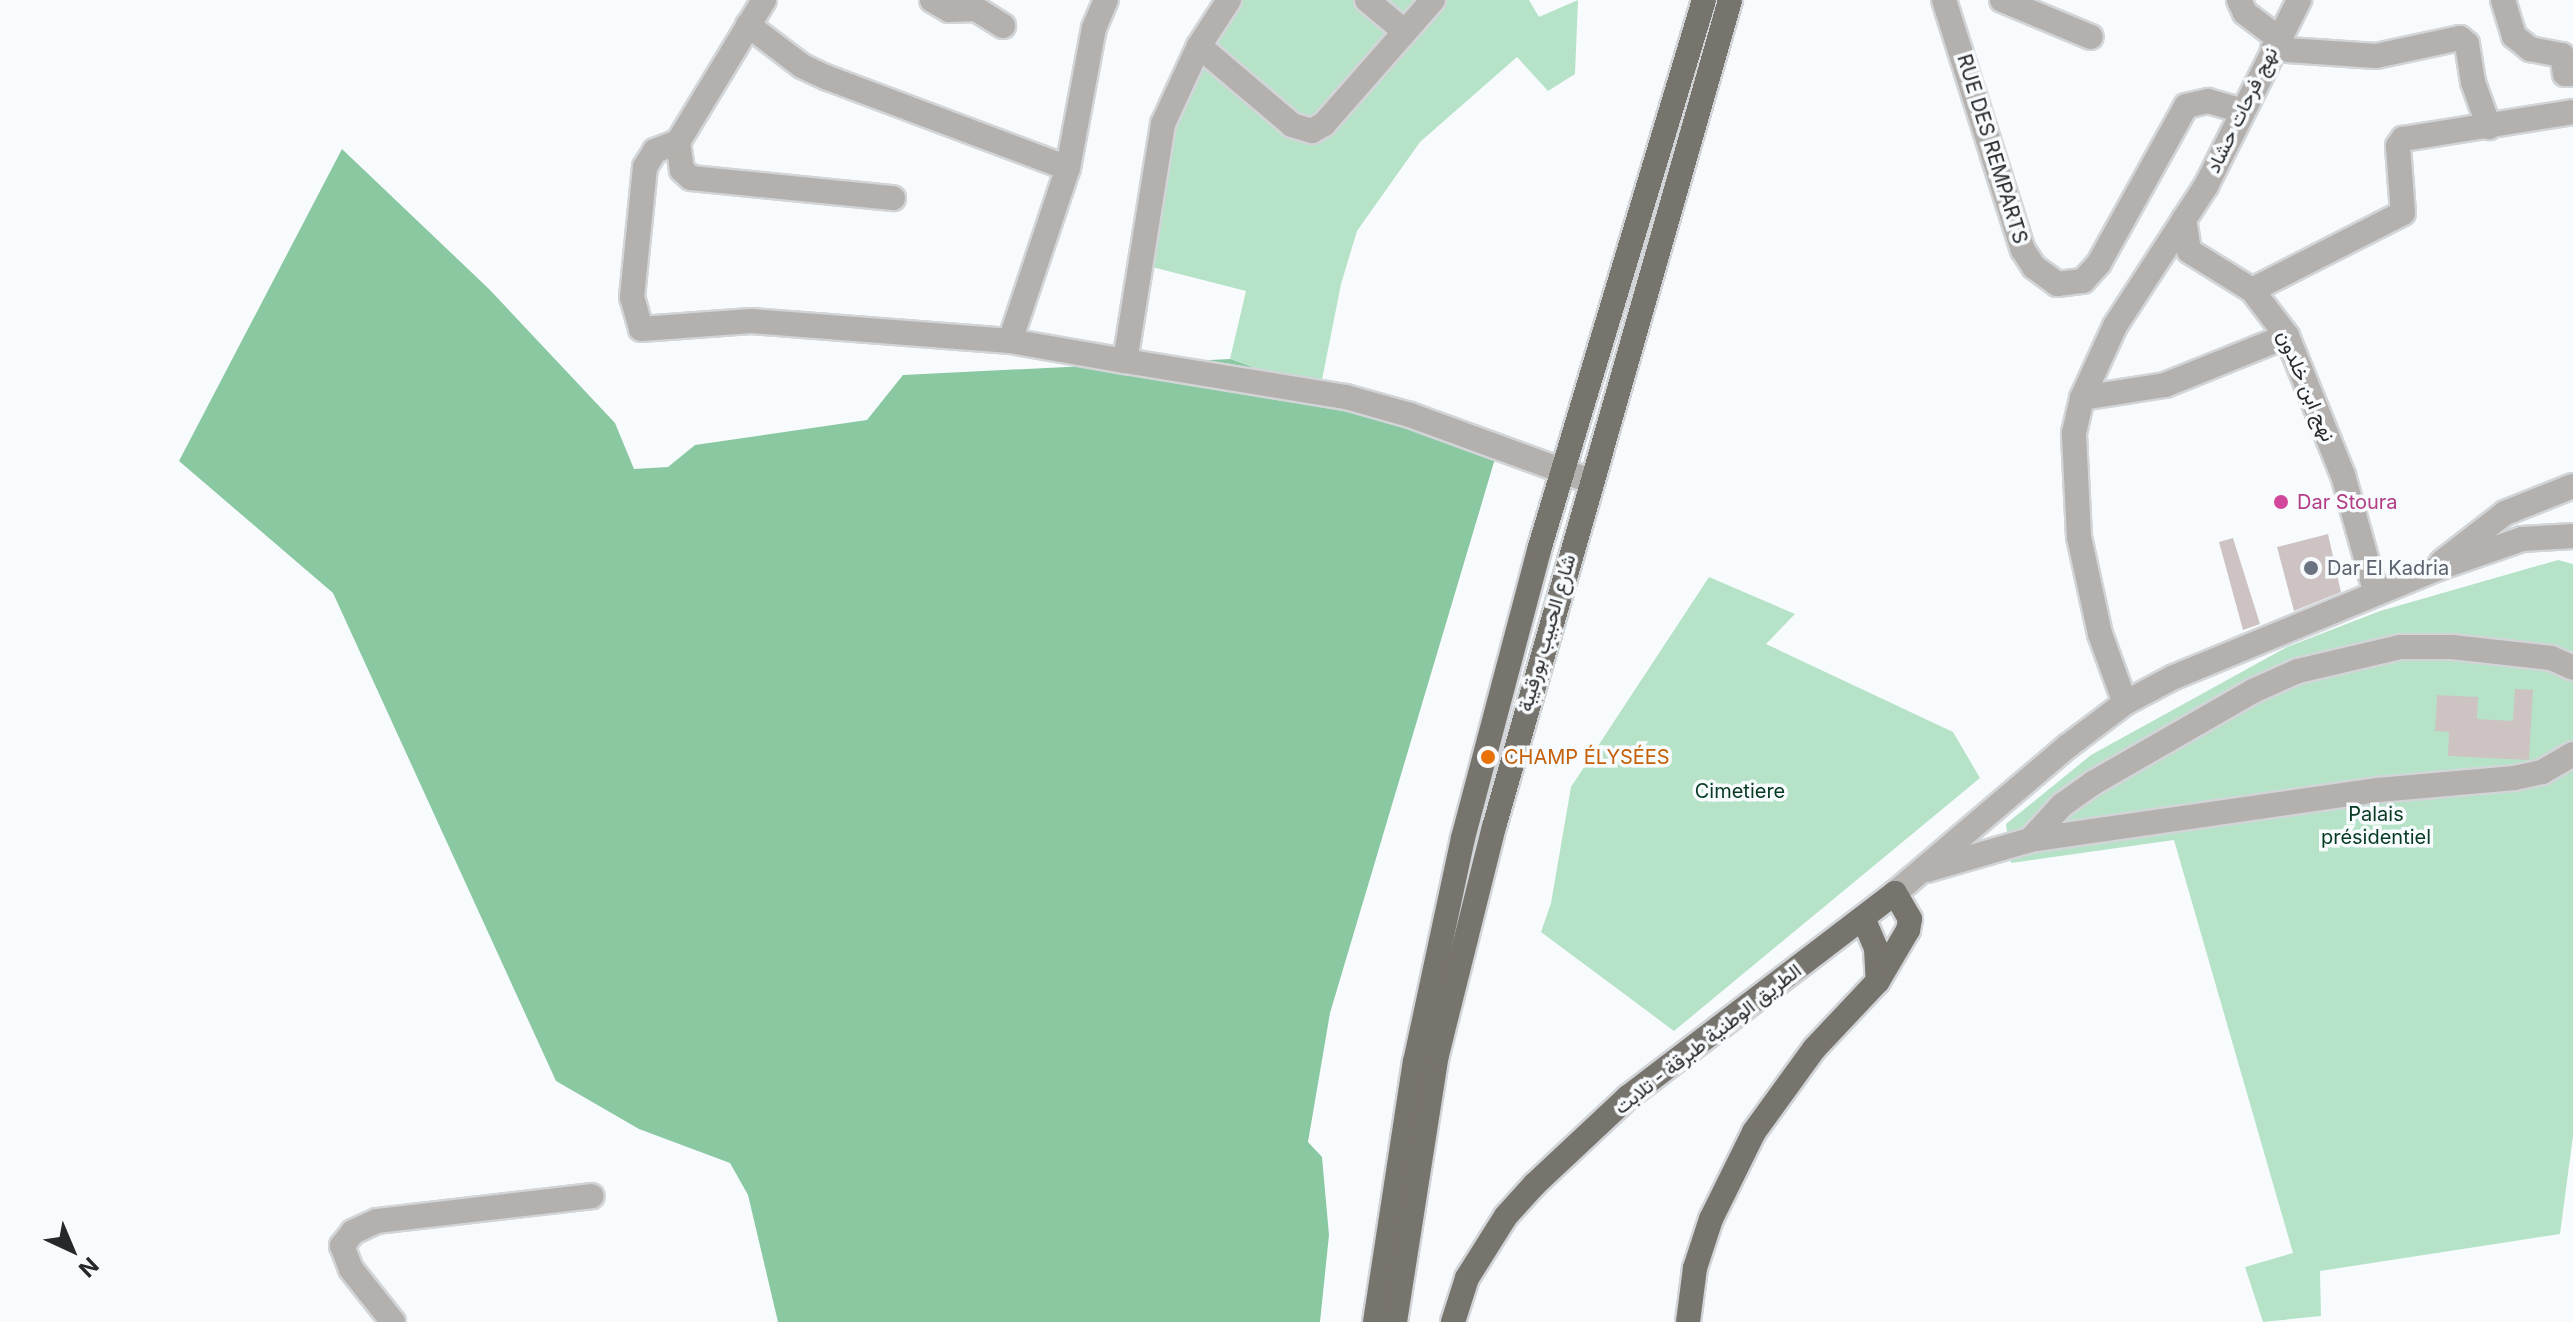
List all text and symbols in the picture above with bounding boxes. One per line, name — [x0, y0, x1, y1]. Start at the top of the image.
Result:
street label: نهج فرحات حشاد — [2201, 43, 2283, 177]
street label: RUE DES REMPARTS — [1952, 51, 2032, 247]
street label: نهج ابن خلدون — [2272, 327, 2340, 445]
place label: Dar Stoura — [2297, 490, 2398, 514]
marker: Dar Stoura — [2272, 493, 2290, 511]
street label: شارع الحبيب بورقيبة — [1513, 552, 1581, 714]
place label: Dar El Kadria — [2327, 556, 2449, 580]
marker: Dar El Kadria — [2302, 559, 2320, 577]
place label: CHAMP ÉLYSÉES — [1504, 745, 1670, 769]
marker: CHAMP ÉLYSÉES — [1479, 748, 1497, 766]
park label: Cimetiere — [1695, 779, 1785, 803]
park label: Palais présidentiel — [2321, 802, 2431, 849]
street label: الطريق الوطنية طبرقة - تلابت — [1610, 959, 1806, 1119]
north arrow — [32, 1210, 112, 1290]
text: N — [74, 1252, 104, 1282]

